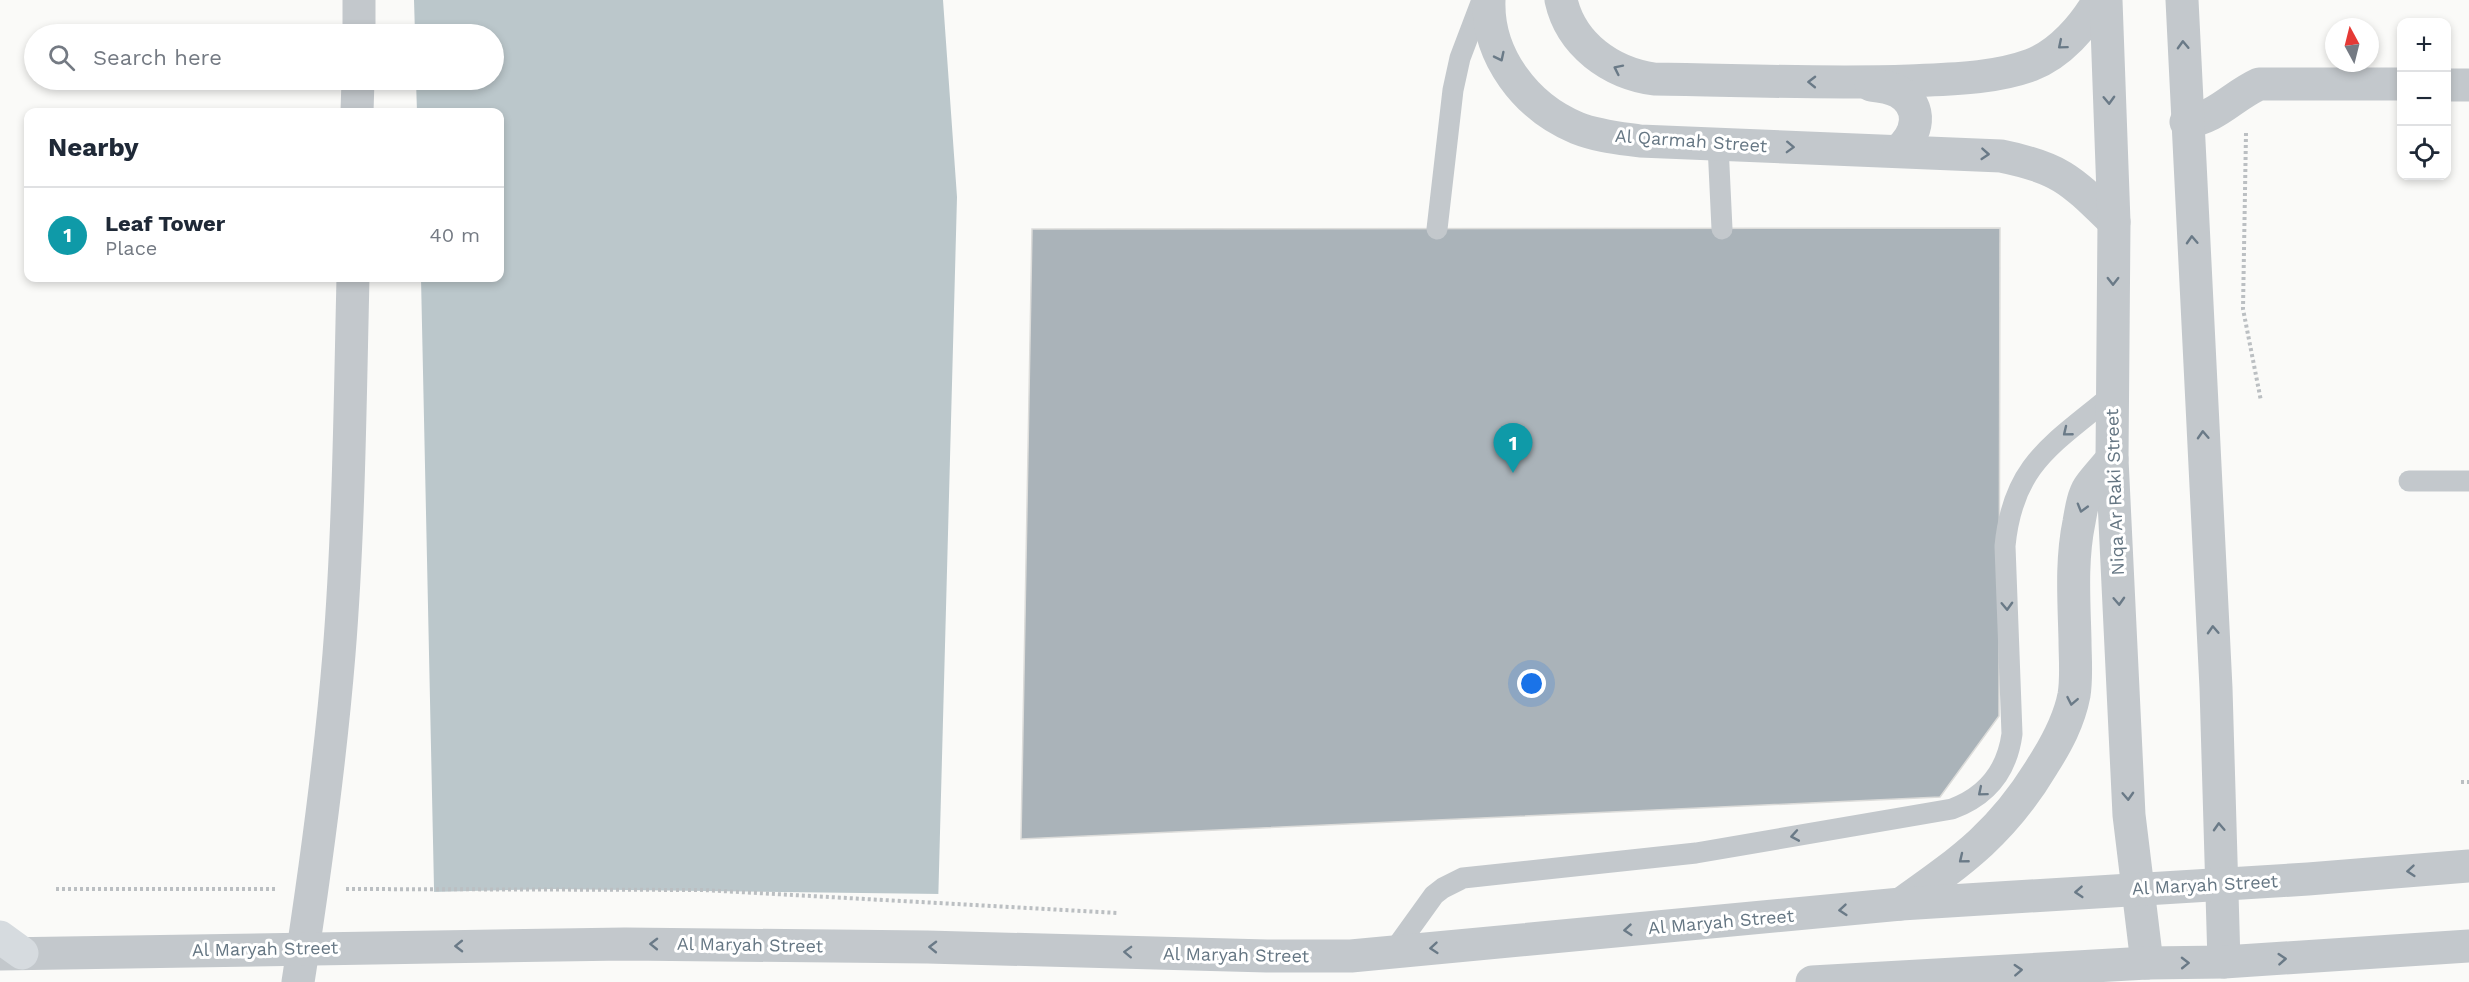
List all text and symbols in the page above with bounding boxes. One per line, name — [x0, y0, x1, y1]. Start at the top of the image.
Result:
north arrow — [2325, 18, 2379, 72]
map controls — [2397, 18, 2451, 180]
button: + — [2397, 18, 2451, 72]
search box — [24, 24, 504, 90]
one-way arrow — [2058, 38, 2069, 49]
icon: search — [45, 41, 78, 74]
one-way arrow — [2177, 41, 2190, 50]
text: Search here — [93, 45, 222, 70]
one-way arrow — [1493, 50, 1505, 61]
one-way arrow — [1614, 65, 1625, 77]
button: − — [2397, 72, 2451, 126]
one-way arrow — [1807, 76, 1816, 88]
one-way arrow — [2103, 96, 2116, 105]
street label: Al Qarmah Street — [1614, 125, 1768, 156]
button: locate — [2397, 126, 2451, 180]
text: Nearby — [48, 132, 139, 162]
one-way arrow — [1785, 141, 1794, 154]
one-way arrow — [1980, 148, 1989, 161]
text: Leaf Tower — [105, 211, 225, 236]
text: 1 — [63, 223, 72, 247]
text: 40 m — [429, 223, 480, 247]
text: Place — [105, 236, 157, 260]
one-way arrow — [2186, 236, 2199, 245]
one-way arrow — [2107, 276, 2119, 285]
street label: Niqa Ar Raki Street — [2101, 408, 2128, 576]
pin: 1 — [1494, 424, 1532, 473]
one-way arrow — [2063, 425, 2074, 436]
one-way arrow — [2196, 430, 2209, 439]
one-way arrow — [2077, 502, 2089, 513]
one-way arrow — [2112, 596, 2125, 605]
one-way arrow — [2001, 602, 2014, 611]
one-way arrow — [2206, 625, 2219, 634]
your location — [1517, 669, 1546, 698]
one-way arrow — [2066, 696, 2079, 706]
one-way arrow — [1978, 785, 1989, 796]
one-way arrow — [2122, 791, 2135, 800]
one-way arrow — [2213, 822, 2226, 831]
one-way arrow — [1790, 829, 1800, 842]
one-way arrow — [1959, 851, 1970, 862]
one-way arrow — [2406, 864, 2415, 877]
street label: Al Maryah Street — [2131, 870, 2279, 899]
one-way arrow — [2075, 886, 2084, 899]
one-way arrow — [1838, 903, 1848, 916]
street label: Al Maryah Street — [1647, 905, 1795, 938]
one-way arrow — [1623, 923, 1633, 936]
street label: Al Maryah Street — [677, 933, 824, 956]
street label: Al Maryah Street — [192, 937, 339, 960]
one-way arrow — [650, 938, 659, 950]
one-way arrow — [455, 940, 464, 952]
one-way arrow — [929, 941, 938, 953]
one-way arrow — [1429, 941, 1438, 954]
street label: Al Maryah Street — [1163, 943, 1310, 966]
one-way arrow — [1124, 946, 1133, 959]
one-way arrow — [2278, 952, 2287, 965]
one-way arrow — [2181, 957, 2190, 969]
one-way arrow — [2013, 964, 2022, 977]

